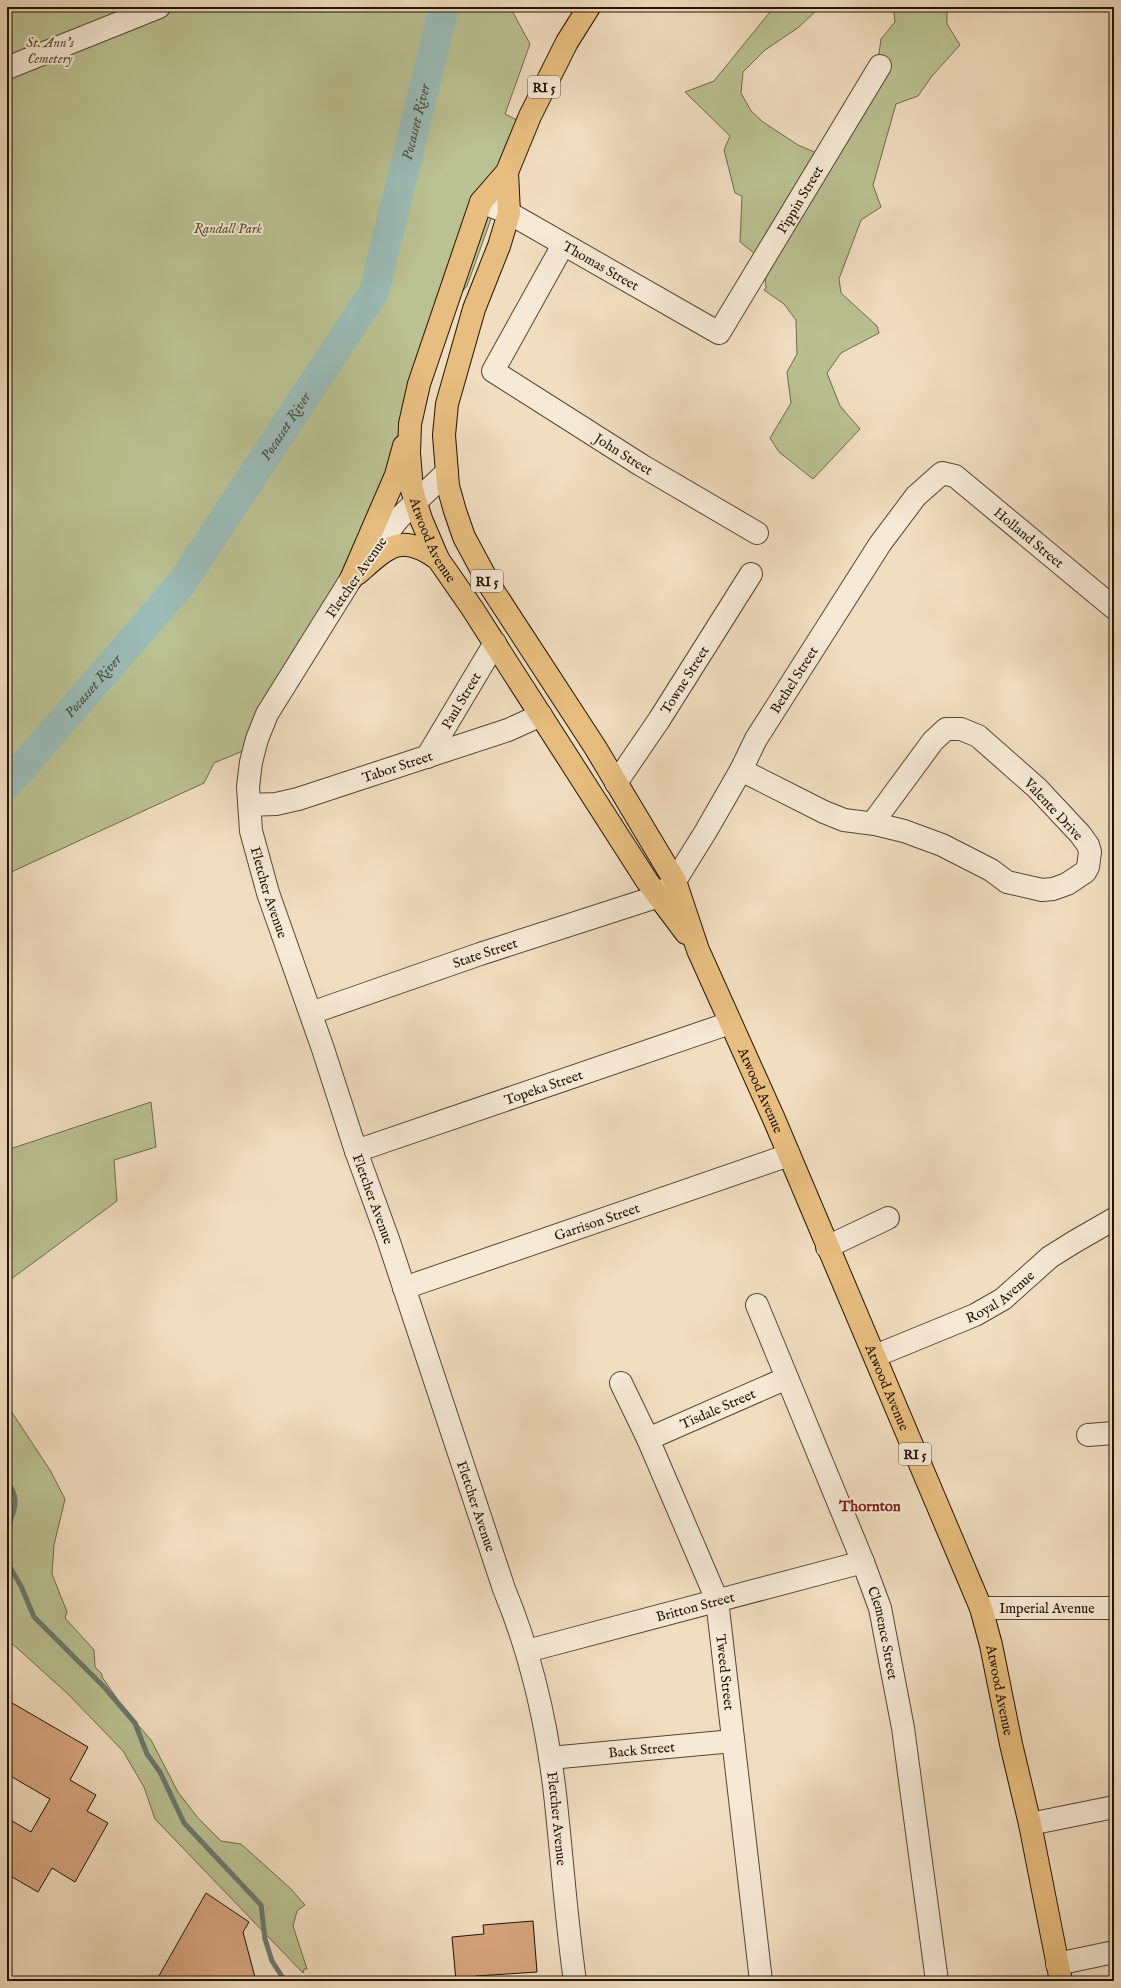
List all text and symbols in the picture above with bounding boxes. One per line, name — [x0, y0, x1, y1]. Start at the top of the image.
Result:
park label: St. Ann's Cemetery — [26, 34, 75, 68]
road number: RI 5 — [528, 76, 560, 98]
water label: Pocasset River — [398, 81, 435, 162]
street label: Pippin Street — [773, 163, 828, 237]
park label: Randall Park — [194, 220, 263, 238]
street label: Thomas Street — [559, 238, 642, 295]
water label: Pocasset River — [256, 388, 316, 464]
street label: John Street — [589, 429, 656, 480]
street label: Atwood Avenue — [405, 495, 460, 587]
street label: Holland Street — [990, 504, 1067, 573]
street label: Fletcher Avenue — [322, 533, 392, 622]
road number: RI 5 — [471, 570, 503, 592]
street label: Towne Street — [657, 642, 714, 718]
street label: Bethel Street — [767, 643, 823, 717]
water label: Pocasset River — [60, 650, 126, 722]
street label: Paul Street — [438, 669, 486, 733]
street label: Tabor Street — [360, 747, 435, 787]
street label: Valente Drive — [1019, 774, 1087, 845]
street label: Fletcher Avenue — [246, 845, 291, 941]
street label: State Street — [450, 934, 520, 973]
street label: Atwood Avenue — [733, 1044, 787, 1137]
street label: Topeka Street — [502, 1066, 586, 1110]
street label: Fletcher Avenue — [348, 1152, 397, 1247]
street label: Garrison Street — [552, 1199, 642, 1245]
street label: Royal Avenue — [963, 1267, 1039, 1328]
street label: Atwood Avenue — [860, 1341, 913, 1434]
street label: Tisdale Street — [678, 1385, 759, 1434]
road number: RI 5 — [899, 1443, 931, 1465]
street label: Fletcher Avenue — [452, 1459, 499, 1555]
district label: Thornton — [838, 1497, 901, 1516]
street label: Clemence Street — [863, 1584, 902, 1681]
street label: Britton Street — [654, 1588, 737, 1626]
street label: Imperial Avenue — [999, 1600, 1095, 1618]
street label: Tweed Street — [711, 1633, 738, 1711]
street label: Atwood Avenue — [981, 1643, 1017, 1738]
street label: Back Street — [608, 1738, 676, 1763]
street label: Fletcher Avenue — [542, 1770, 570, 1867]

